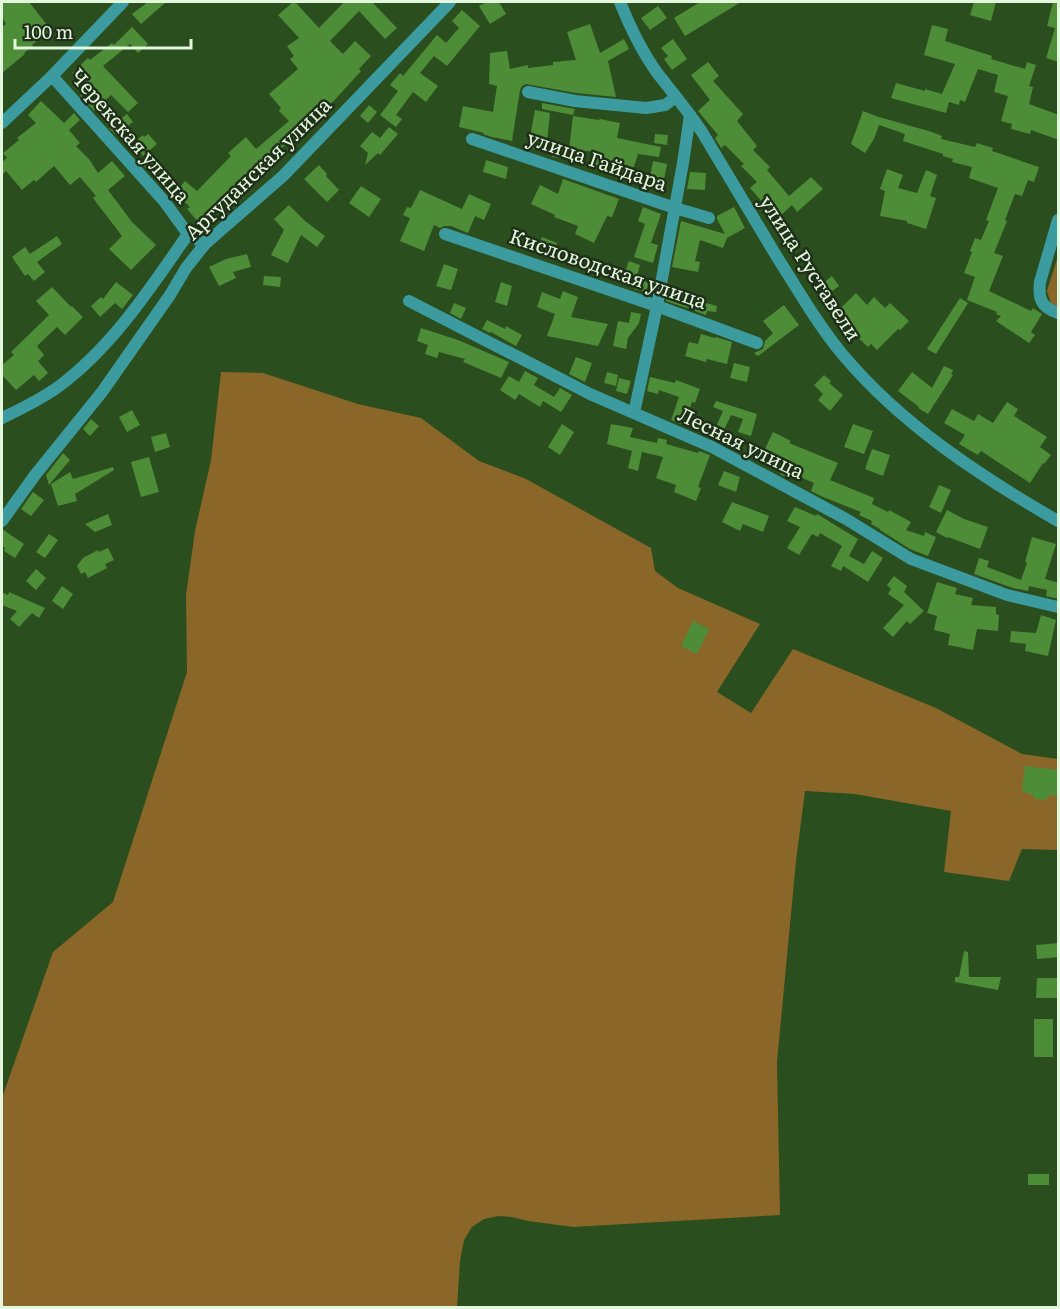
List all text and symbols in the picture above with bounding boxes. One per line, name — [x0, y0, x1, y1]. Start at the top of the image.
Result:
scale bar — [15, 12, 190, 50]
text: 100 m — [24, 18, 73, 45]
street label: Черекская улица — [64, 61, 199, 209]
street label: Аргуданская улица — [176, 89, 337, 246]
street label: улица Гайдара — [523, 121, 672, 197]
street label: улица Руставели — [753, 188, 870, 346]
street label: Кисловодская улица — [506, 219, 712, 315]
street label: Лесная улица — [674, 398, 810, 485]

